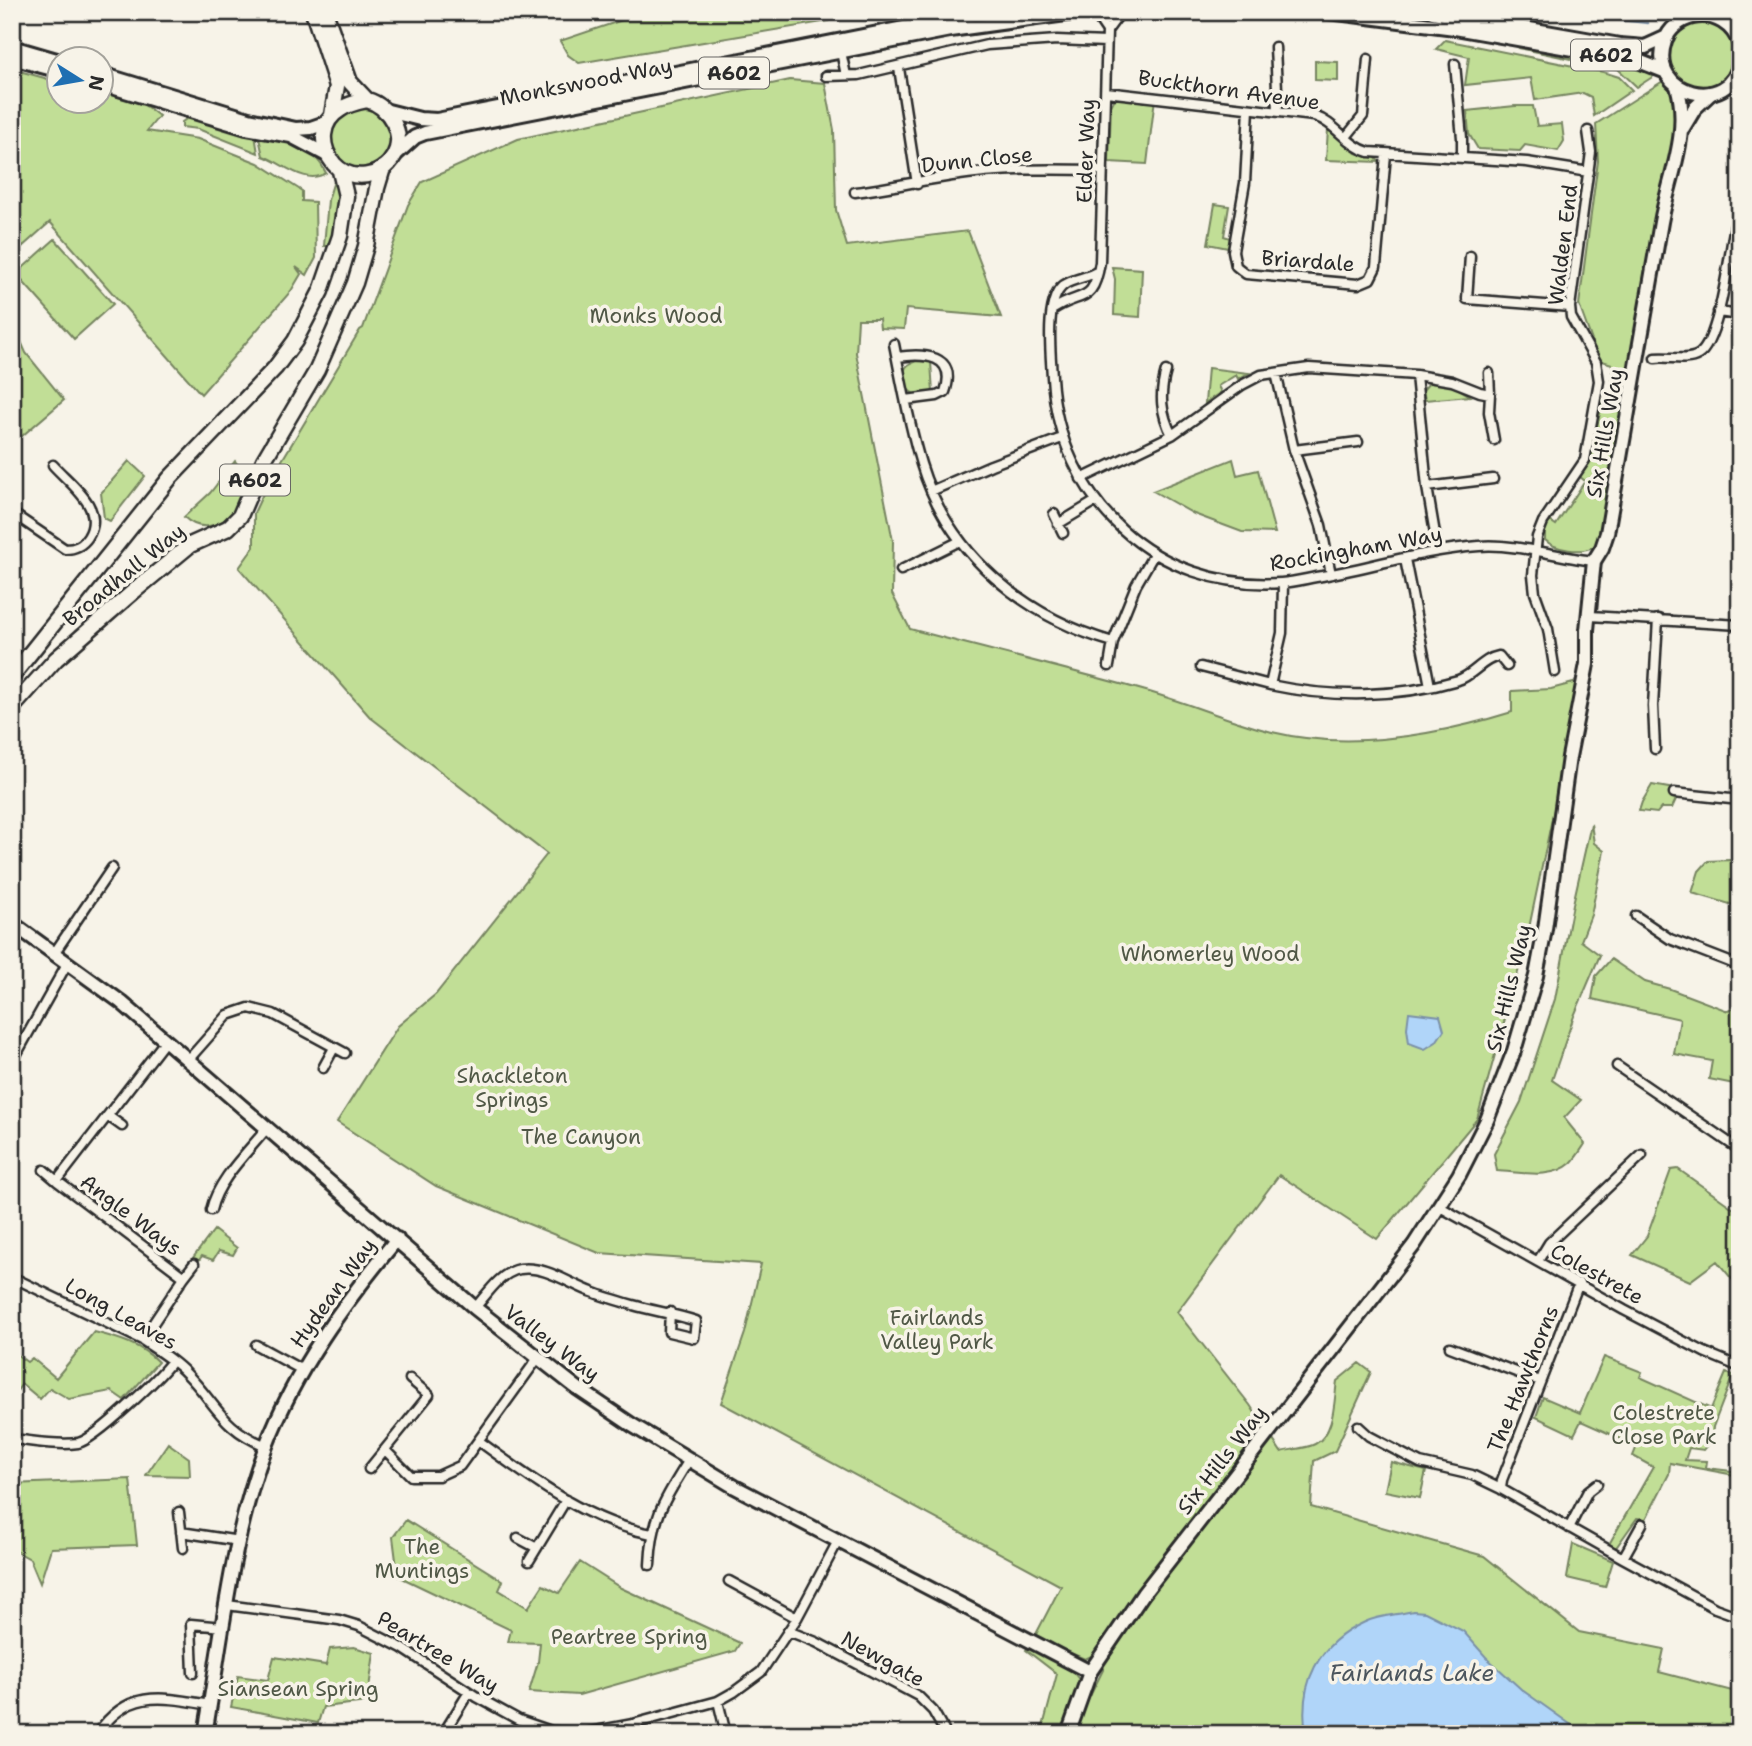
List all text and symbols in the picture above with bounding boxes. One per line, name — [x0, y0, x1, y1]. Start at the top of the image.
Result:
road number: A602 — [1571, 40, 1641, 70]
north arrow — [46, 46, 116, 116]
street label: Monkswood Way — [497, 52, 675, 112]
road number: A602 — [699, 58, 769, 88]
street label: Buckthorn Avenue — [1136, 63, 1322, 117]
text: N — [82, 73, 110, 93]
street label: Elder Way — [1070, 98, 1102, 204]
street label: Dunn Close — [920, 140, 1034, 180]
street label: Walden End — [1542, 183, 1584, 307]
street label: Briardale — [1260, 244, 1356, 278]
park label: Monks Wood — [590, 302, 722, 330]
street label: Six Hills Way — [1580, 366, 1630, 500]
road number: A602 — [220, 464, 290, 495]
street label: Broadhall Way — [57, 517, 191, 633]
street label: Rockingham Way — [1268, 520, 1444, 578]
street label: Six Hills Way — [1480, 921, 1538, 1055]
park label: Whomerley Wood — [1120, 940, 1300, 968]
park label: Shackleton Springs — [456, 1062, 568, 1114]
park label: The Canyon — [521, 1123, 641, 1151]
street label: Angle Ways — [75, 1168, 187, 1262]
street label: Hydean Way — [284, 1232, 382, 1354]
street label: Colestrete — [1545, 1237, 1649, 1311]
street label: Long Leaves — [60, 1272, 182, 1356]
street label: Valley Way — [499, 1298, 605, 1388]
street label: The Hawthorns — [1481, 1301, 1565, 1457]
park label: Fairlands Valley Park — [880, 1304, 994, 1356]
park label: Colestrete Close Park — [1611, 1399, 1717, 1451]
street label: Six Hills Way — [1171, 1400, 1273, 1520]
park label: The Muntings — [375, 1533, 469, 1585]
street label: Peartree Way — [372, 1605, 504, 1699]
park label: Peartree Spring — [551, 1623, 707, 1651]
street label: Newgate — [836, 1625, 930, 1693]
water label: Fairlands Lake — [1330, 1658, 1494, 1688]
park label: Siansean Spring — [217, 1675, 379, 1703]

